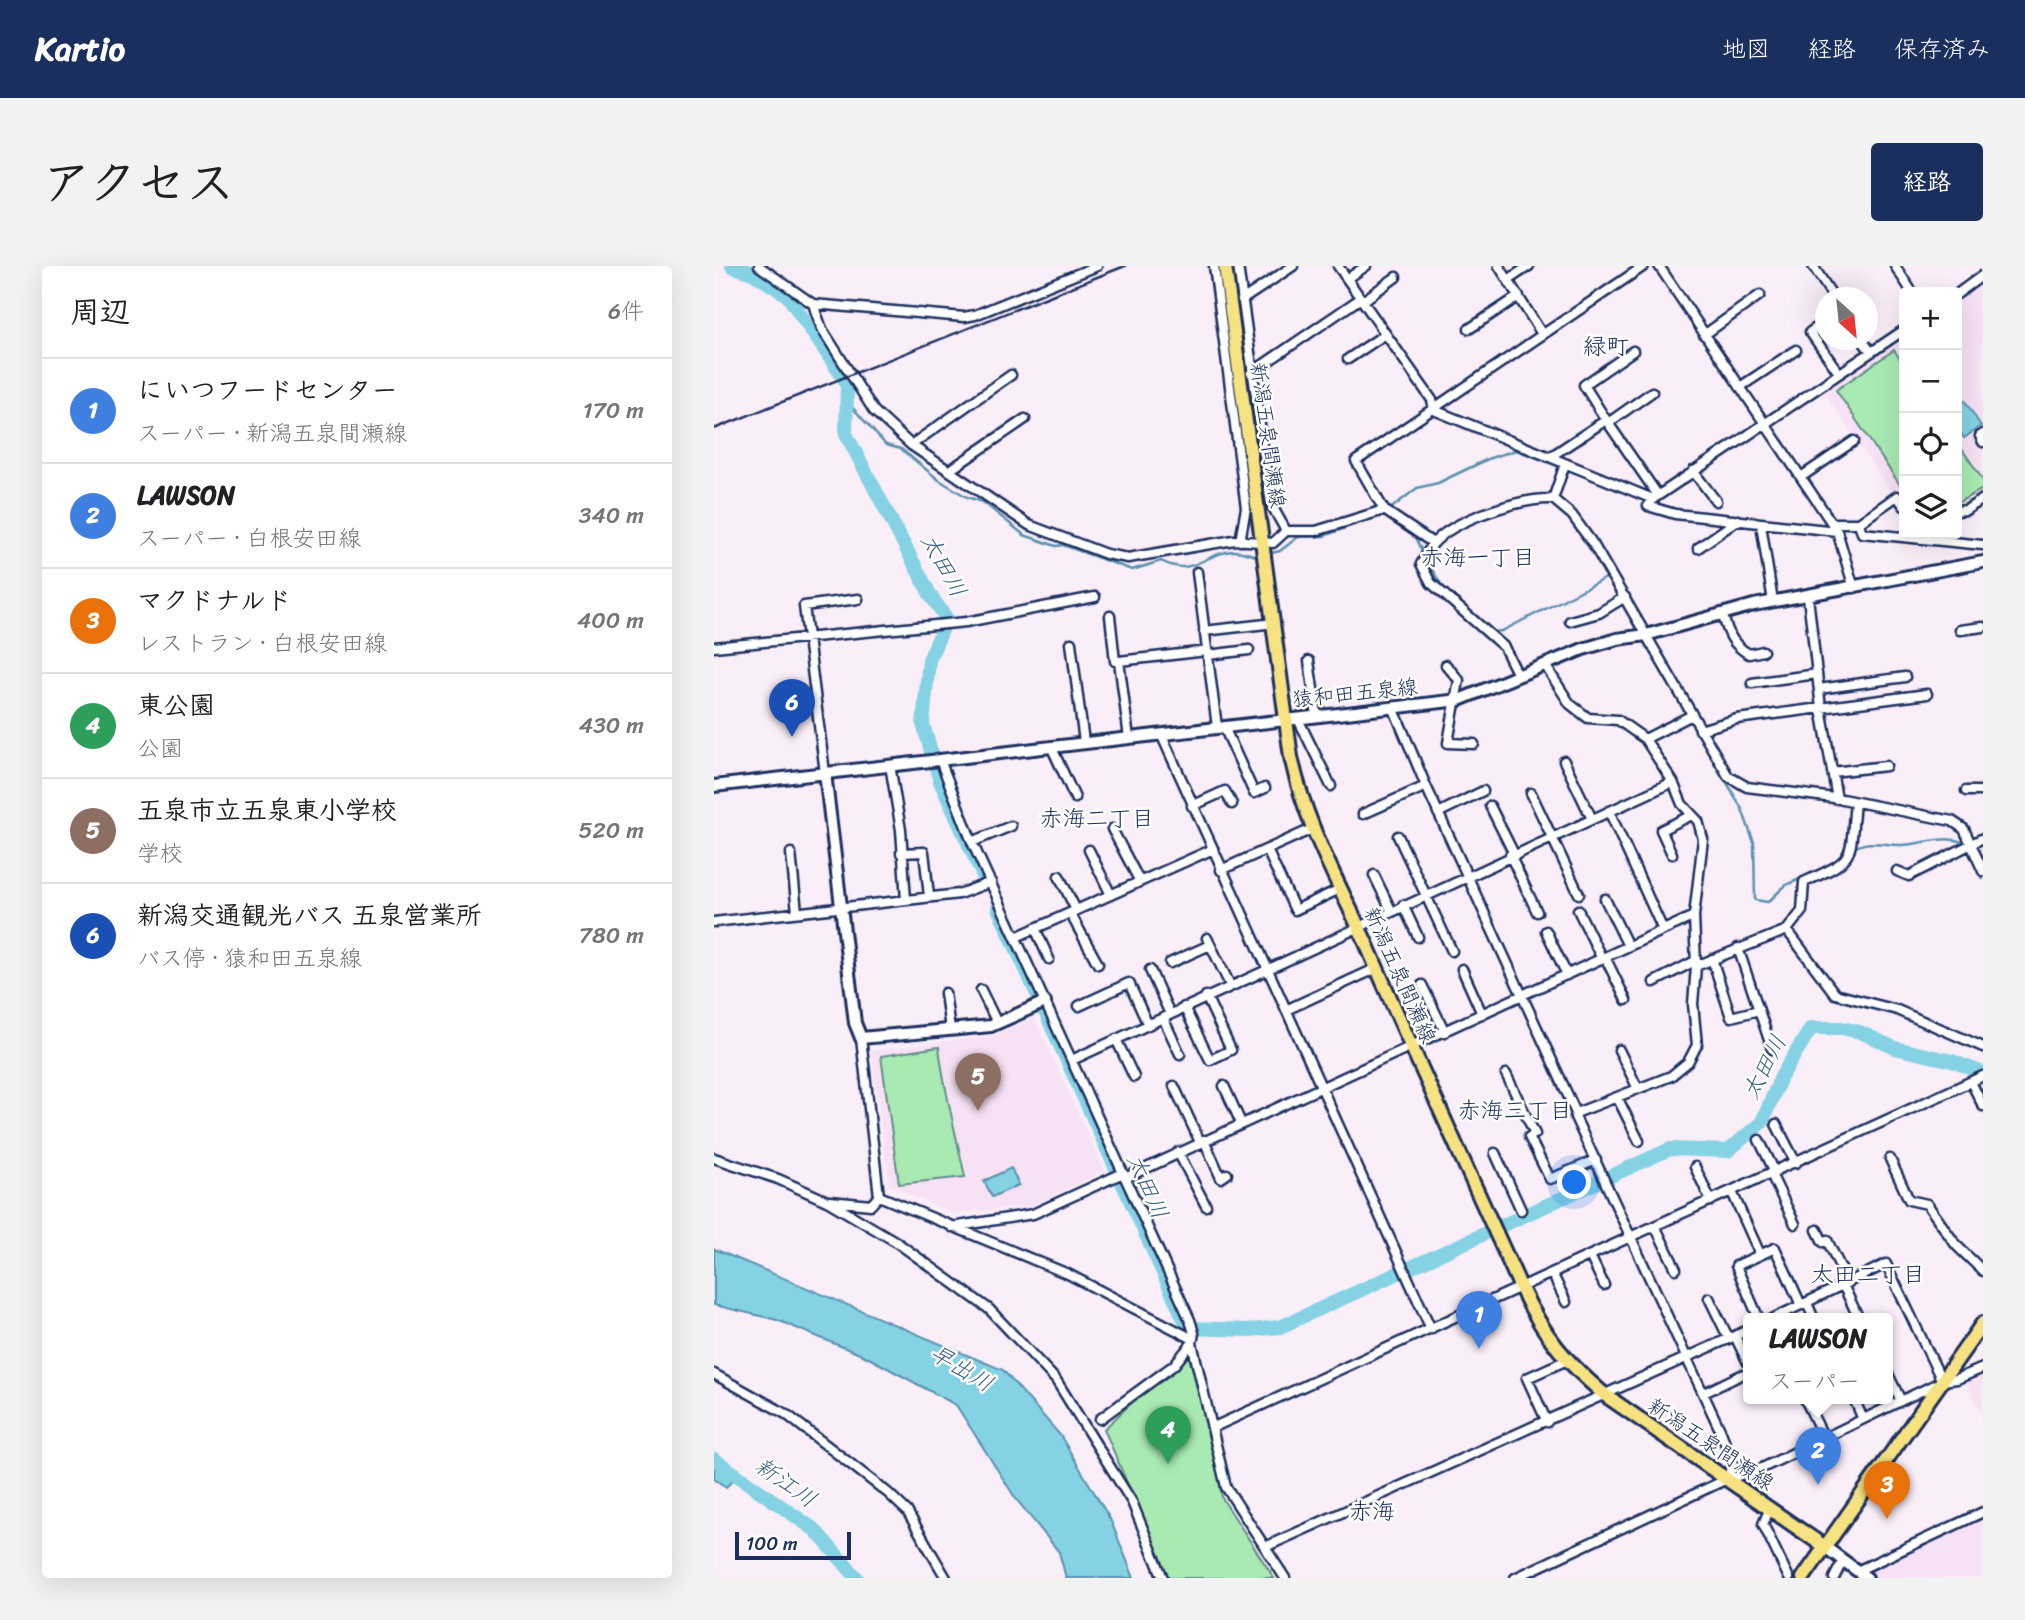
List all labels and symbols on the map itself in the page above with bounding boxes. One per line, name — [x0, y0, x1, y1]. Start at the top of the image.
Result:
north arrow — [1815, 287, 1878, 350]
district label: 緑町 — [1583, 326, 1629, 367]
street label: 新潟五泉間瀬線 — [1239, 360, 1297, 510]
water label: 太田川 — [909, 525, 978, 605]
district label: 赤海一丁目 — [1421, 537, 1536, 578]
street label: 猿和田五泉線 — [1290, 668, 1420, 718]
pin: 6 — [769, 679, 815, 737]
district label: 赤海二丁目 — [1040, 798, 1155, 839]
street label: 新潟五泉間瀬線 — [1353, 900, 1447, 1050]
water label: 太田川 — [1731, 1027, 1798, 1107]
pin: 5 — [955, 1053, 1001, 1111]
district label: 赤海三丁目 — [1458, 1090, 1573, 1131]
water label: 太田川 — [1115, 1146, 1180, 1226]
your location — [1557, 1165, 1591, 1199]
district label: 太田二丁目 — [1811, 1254, 1926, 1295]
pin: 1 — [1456, 1291, 1502, 1349]
water label: 早出川 — [922, 1333, 1002, 1404]
street label: 新潟五泉間瀬線 — [1639, 1387, 1783, 1501]
pin: 4 — [1145, 1406, 1191, 1464]
pin: 2 — [1795, 1427, 1841, 1485]
water label: 新江川 — [746, 1446, 826, 1519]
pin: 3 — [1864, 1461, 1910, 1519]
district label: 赤海 — [1349, 1491, 1395, 1532]
scale bar — [735, 1529, 850, 1561]

